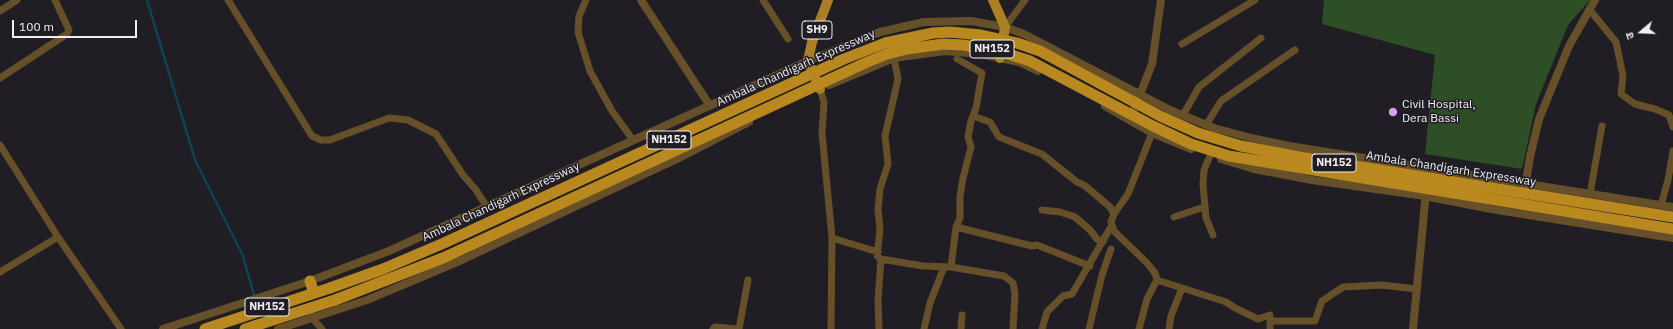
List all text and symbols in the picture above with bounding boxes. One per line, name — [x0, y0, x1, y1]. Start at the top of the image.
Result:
scale bar — [14, 12, 139, 38]
north arrow — [1621, 12, 1661, 52]
text: 100 m — [19, 19, 54, 34]
road number: SH9 — [802, 21, 832, 39]
street label: Ambala Chandigarh Expressway — [714, 26, 878, 110]
text: उ — [1622, 31, 1637, 41]
road number: NH152 — [970, 40, 1014, 58]
place label: Civil Hospital, Dera Bassi — [1402, 98, 1476, 126]
marker: Civil Hospital, Dera Bassi — [1387, 106, 1399, 118]
road number: NH152 — [647, 131, 691, 149]
street label: Ambala Chandigarh Expressway — [1365, 148, 1537, 190]
road number: NH152 — [1312, 154, 1356, 172]
street label: Ambala Chandigarh Expressway — [420, 159, 582, 245]
road number: NH152 — [245, 298, 289, 316]

